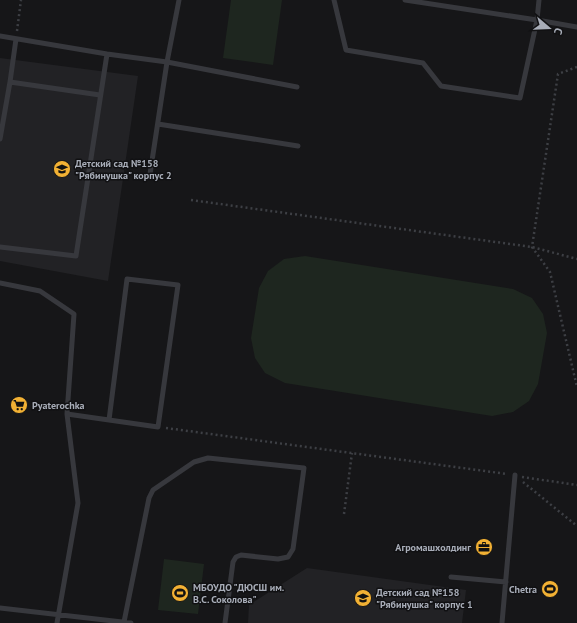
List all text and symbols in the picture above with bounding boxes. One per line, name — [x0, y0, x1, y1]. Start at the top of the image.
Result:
north arrow — [529, 8, 569, 48]
text: С — [551, 26, 566, 36]
place label: Детский сад №158 "Рябинушка" корпус 2 — [75, 157, 172, 182]
school or university icon: Детский сад №158 "Рябинушка" корпус 2 — [52, 159, 72, 179]
supermarket icon: Pyaterochka — [9, 395, 29, 415]
place label: Pyaterochka — [32, 399, 85, 412]
office icon: Агромашхолдинг — [474, 537, 494, 557]
place label: Агромашхолдинг — [395, 541, 471, 554]
sports icon: Chetra — [540, 579, 560, 599]
place label: МБОУДО "ДЮСШ им. В.С. Соколова" — [193, 581, 285, 606]
sports icon: МБОУДО "ДЮСШ им. В.С. Соколова" — [170, 583, 190, 603]
place label: Chetra — [509, 583, 537, 596]
place label: Детский сад №158 "Рябинушка" корпус 1 — [376, 586, 473, 611]
school or university icon: Детский сад №158 "Рябинушка" корпус 1 — [353, 588, 373, 608]

